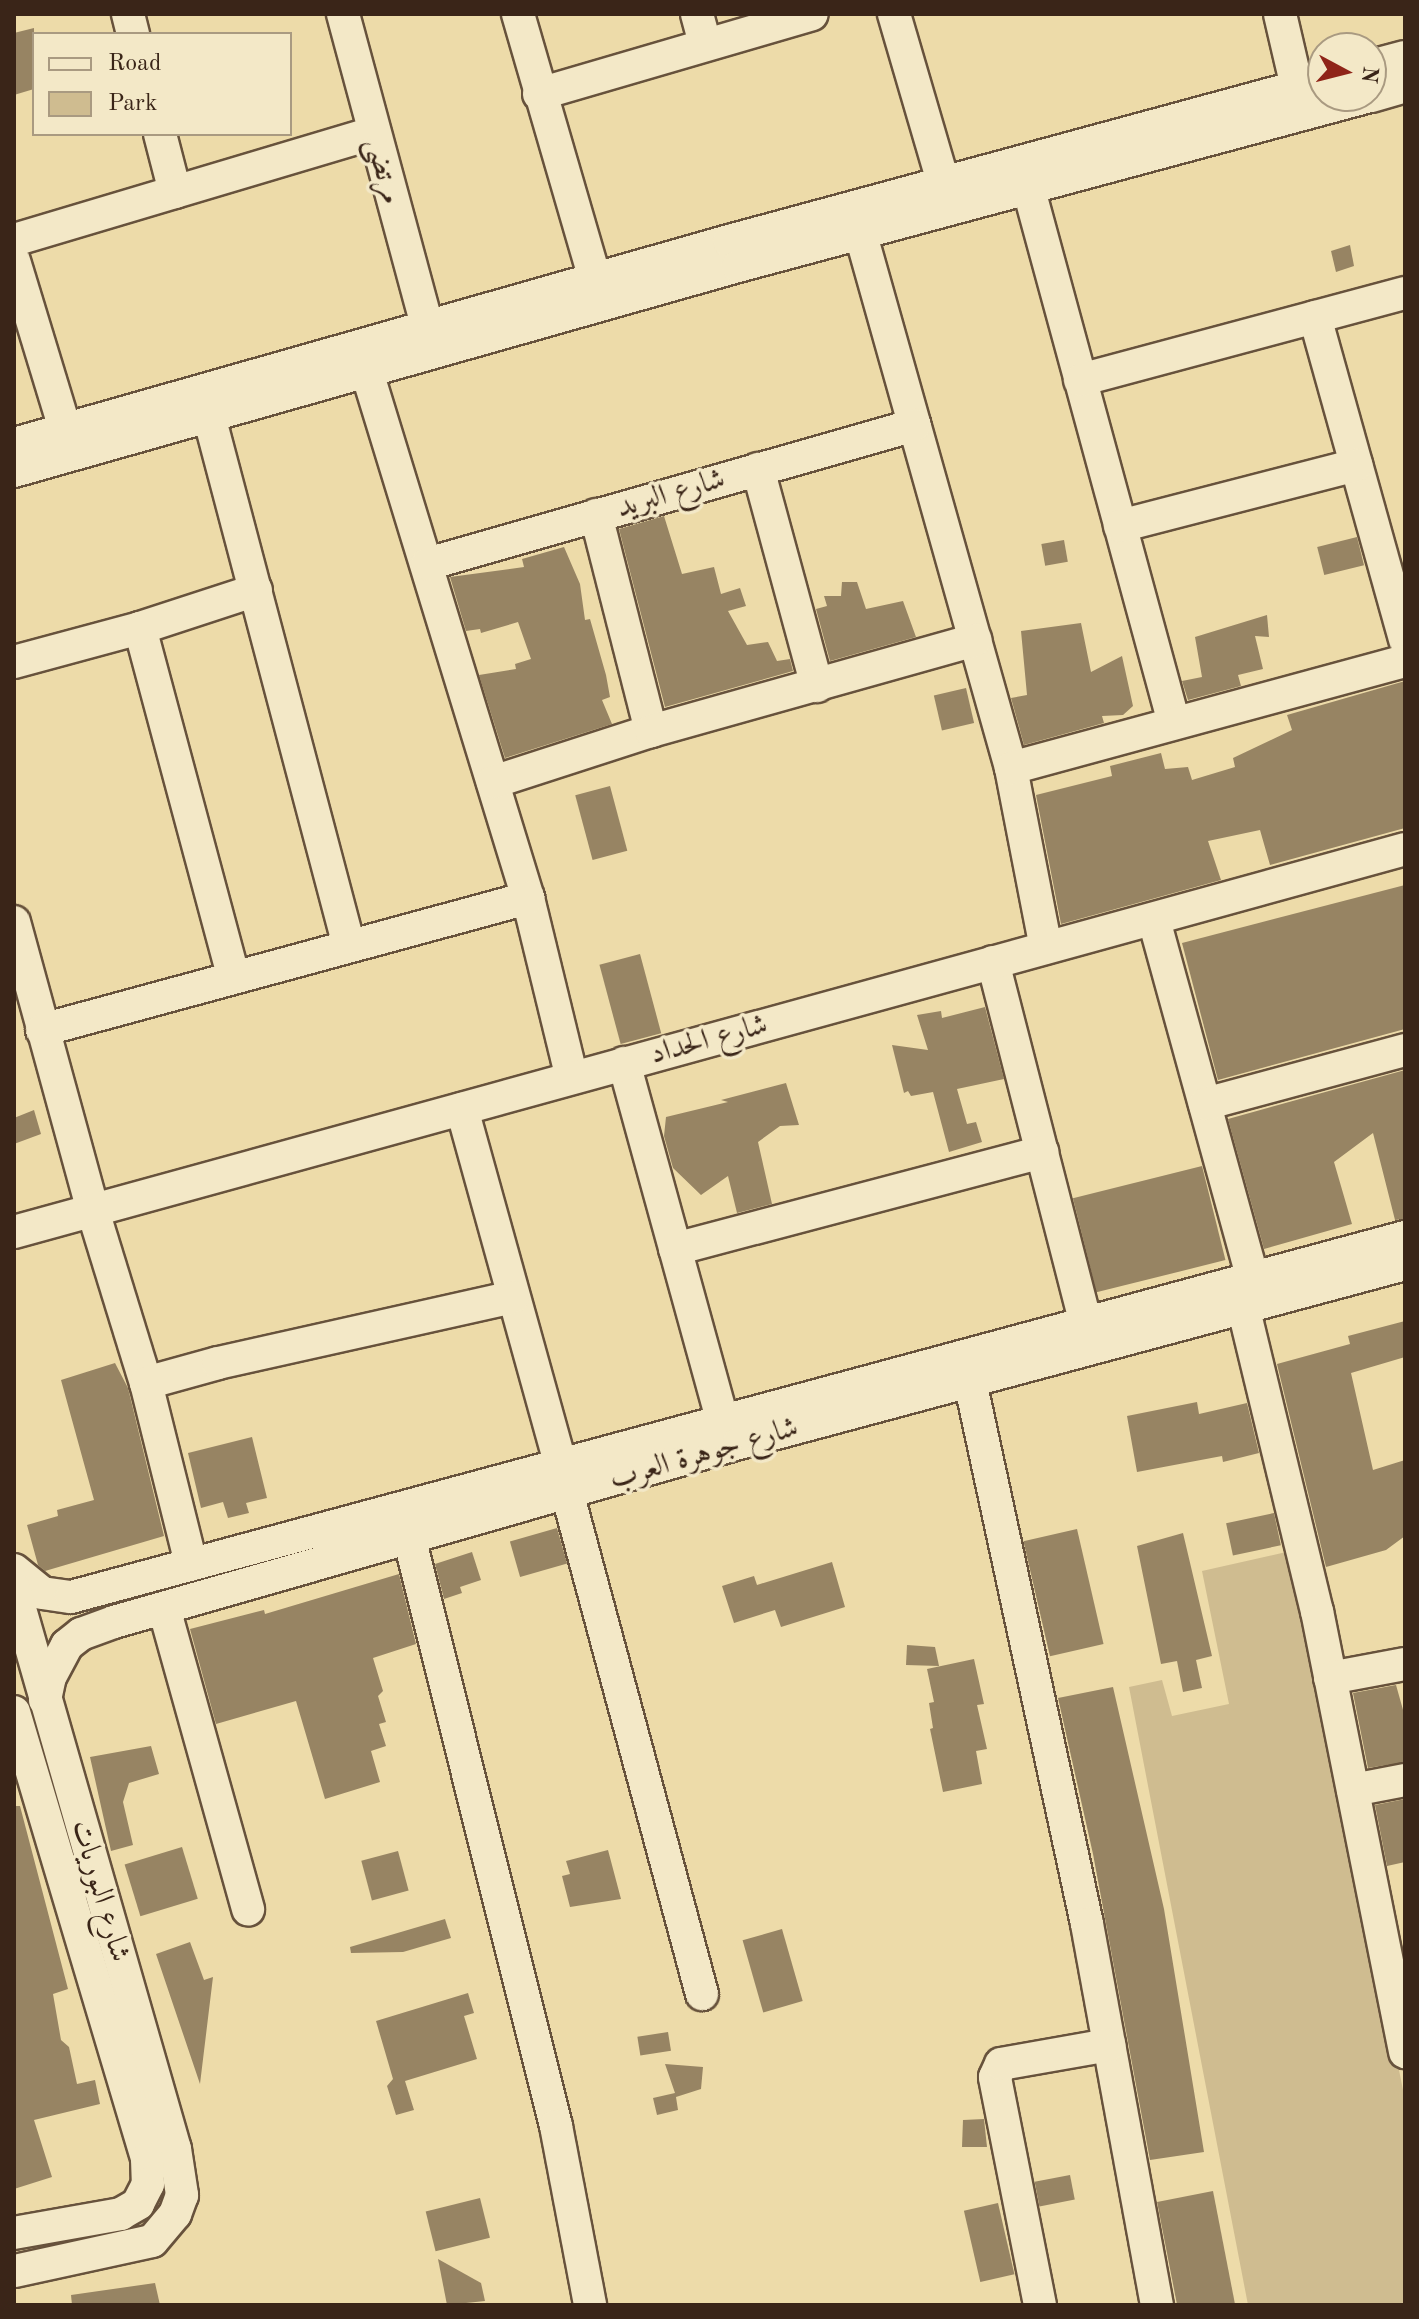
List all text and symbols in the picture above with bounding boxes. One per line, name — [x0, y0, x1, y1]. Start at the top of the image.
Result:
legend — [32, 32, 292, 136]
north arrow — [1307, 32, 1387, 112]
text: Road — [108, 52, 161, 76]
text: N — [1357, 65, 1381, 84]
text: Park — [108, 92, 157, 116]
street label: مرتضى — [356, 134, 410, 208]
street label: شارع البريد — [613, 461, 729, 527]
street label: شارع الحداد — [646, 1007, 772, 1073]
street label: شارع جوهرة العرب — [606, 1410, 802, 1498]
street label: شارع البوريات — [63, 1816, 137, 1966]

